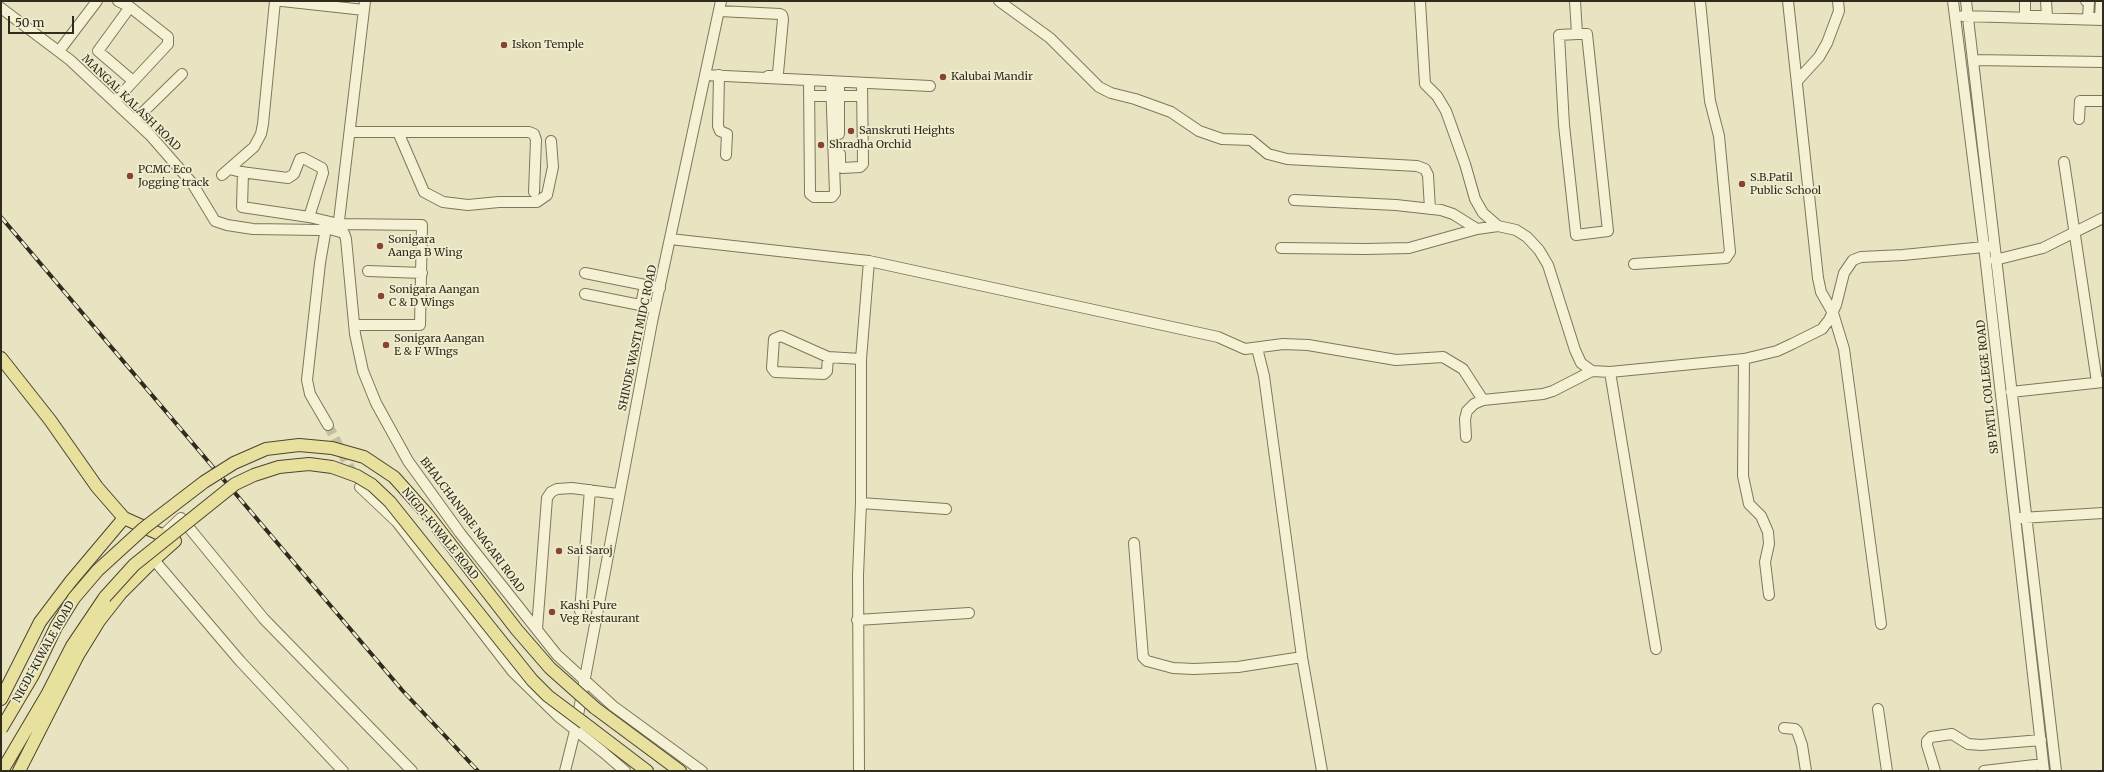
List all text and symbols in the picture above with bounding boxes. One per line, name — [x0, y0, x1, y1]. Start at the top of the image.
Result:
scale bar — [10, 8, 76, 34]
text: 50 m — [15, 15, 44, 30]
place label: Iskon Temple — [512, 38, 584, 52]
marker: Iskon Temple — [499, 40, 509, 50]
street label: MANGAL KALASH ROAD — [79, 52, 183, 154]
place label: Kalubai Mandir — [951, 70, 1033, 84]
marker: Kalubai Mandir — [938, 72, 948, 82]
place label: Sanskruti Heights — [859, 124, 955, 138]
marker: Sanskruti Heights — [846, 126, 856, 136]
place label: Shradha Orchid — [829, 138, 911, 152]
marker: Shradha Orchid — [816, 140, 826, 150]
place label: PCMC Eco Jogging track — [138, 163, 209, 189]
marker: PCMC Eco Jogging track — [125, 171, 135, 181]
place label: S.B.Patil Public School — [1750, 171, 1821, 197]
marker: S.B.Patil Public School — [1737, 179, 1747, 189]
place label: Sonigara Aanga B Wing — [388, 233, 462, 259]
marker: Sonigara Aanga B Wing — [375, 241, 385, 251]
street label: SHINDE WASTI MIDC ROAD — [616, 264, 660, 412]
place label: Sonigara Aangan C & D Wings — [389, 283, 479, 309]
marker: Sonigara Aangan C & D Wings — [376, 291, 386, 301]
street label: SB PATIL COLLEGE ROAD — [1974, 319, 2002, 455]
place label: Sonigara Aangan E & F WIngs — [394, 332, 484, 358]
marker: Sonigara Aangan E & F WIngs — [381, 340, 391, 350]
street label: BHALCHANDRE NAGARI ROAD — [417, 455, 527, 595]
street label: NIGDI-KIWALE ROAD — [399, 485, 481, 583]
place label: Sai Saroj — [567, 544, 613, 558]
marker: Sai Saroj — [554, 546, 564, 556]
street label: NIGDI-KIWALE ROAD — [11, 599, 77, 705]
place label: Kashi Pure Veg Restaurant — [560, 599, 640, 625]
marker: Kashi Pure Veg Restaurant — [547, 607, 557, 617]

